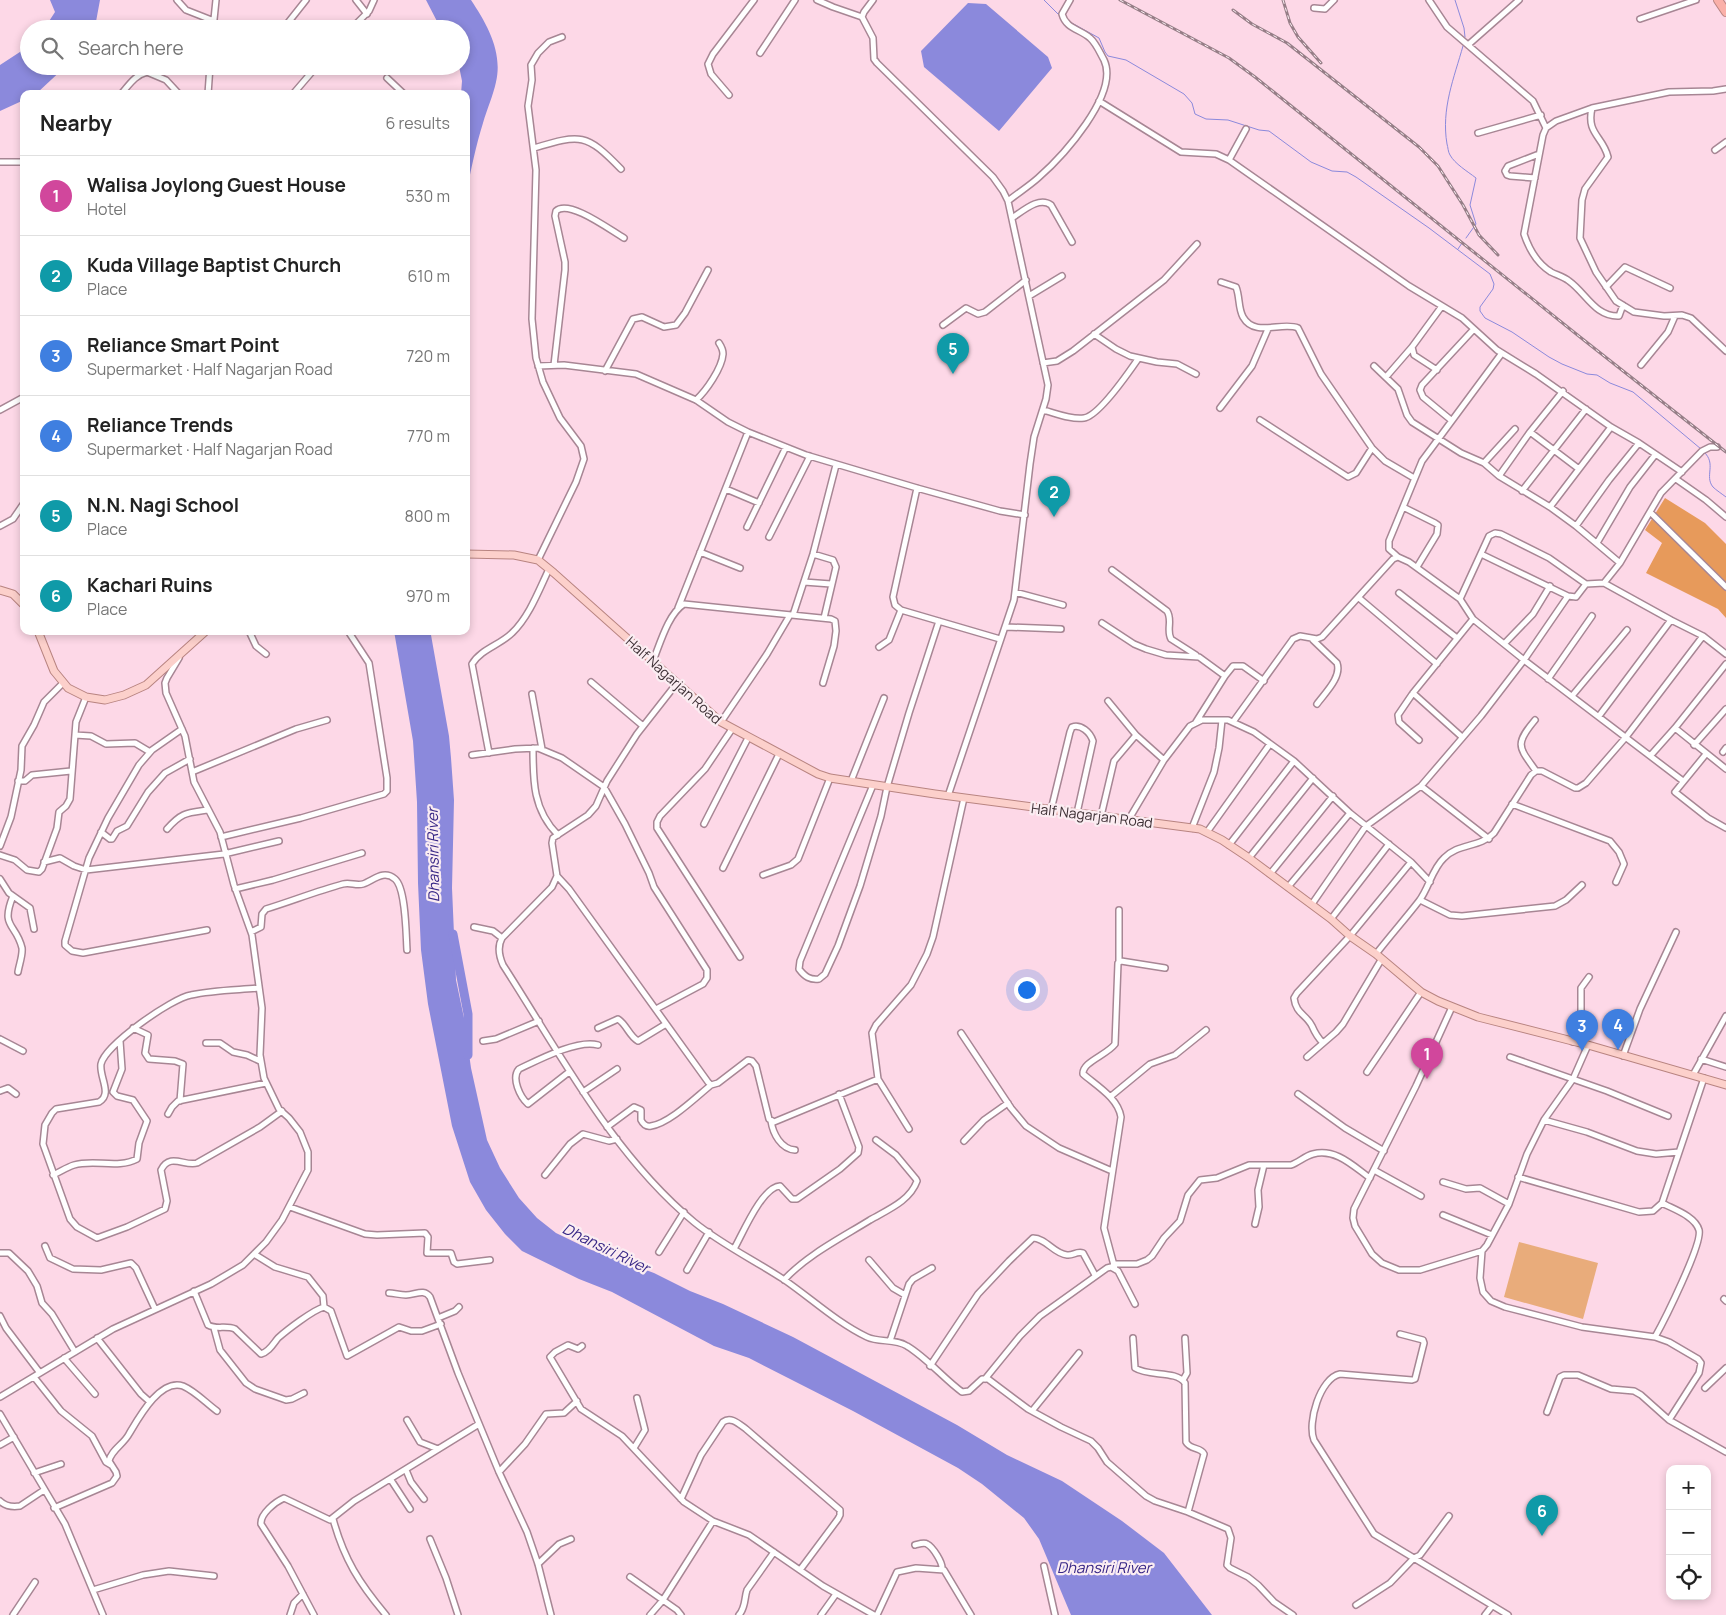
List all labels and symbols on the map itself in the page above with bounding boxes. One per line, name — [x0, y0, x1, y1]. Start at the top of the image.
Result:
pin: 5 — [937, 333, 969, 374]
pin: 2 — [1038, 476, 1070, 517]
street label: Half Nagarjan Road — [622, 632, 726, 728]
street label: Half Nagarjan Road — [1030, 798, 1154, 832]
water label: Dhansiri River — [422, 805, 444, 902]
your location — [1014, 977, 1040, 1003]
pin: 4 — [1602, 1009, 1634, 1050]
pin: 3 — [1566, 1010, 1598, 1051]
pin: 1 — [1411, 1038, 1443, 1079]
water label: Dhansiri River — [559, 1218, 655, 1279]
pin: 6 — [1526, 1495, 1558, 1536]
water label: Dhansiri River — [1057, 1557, 1154, 1578]

